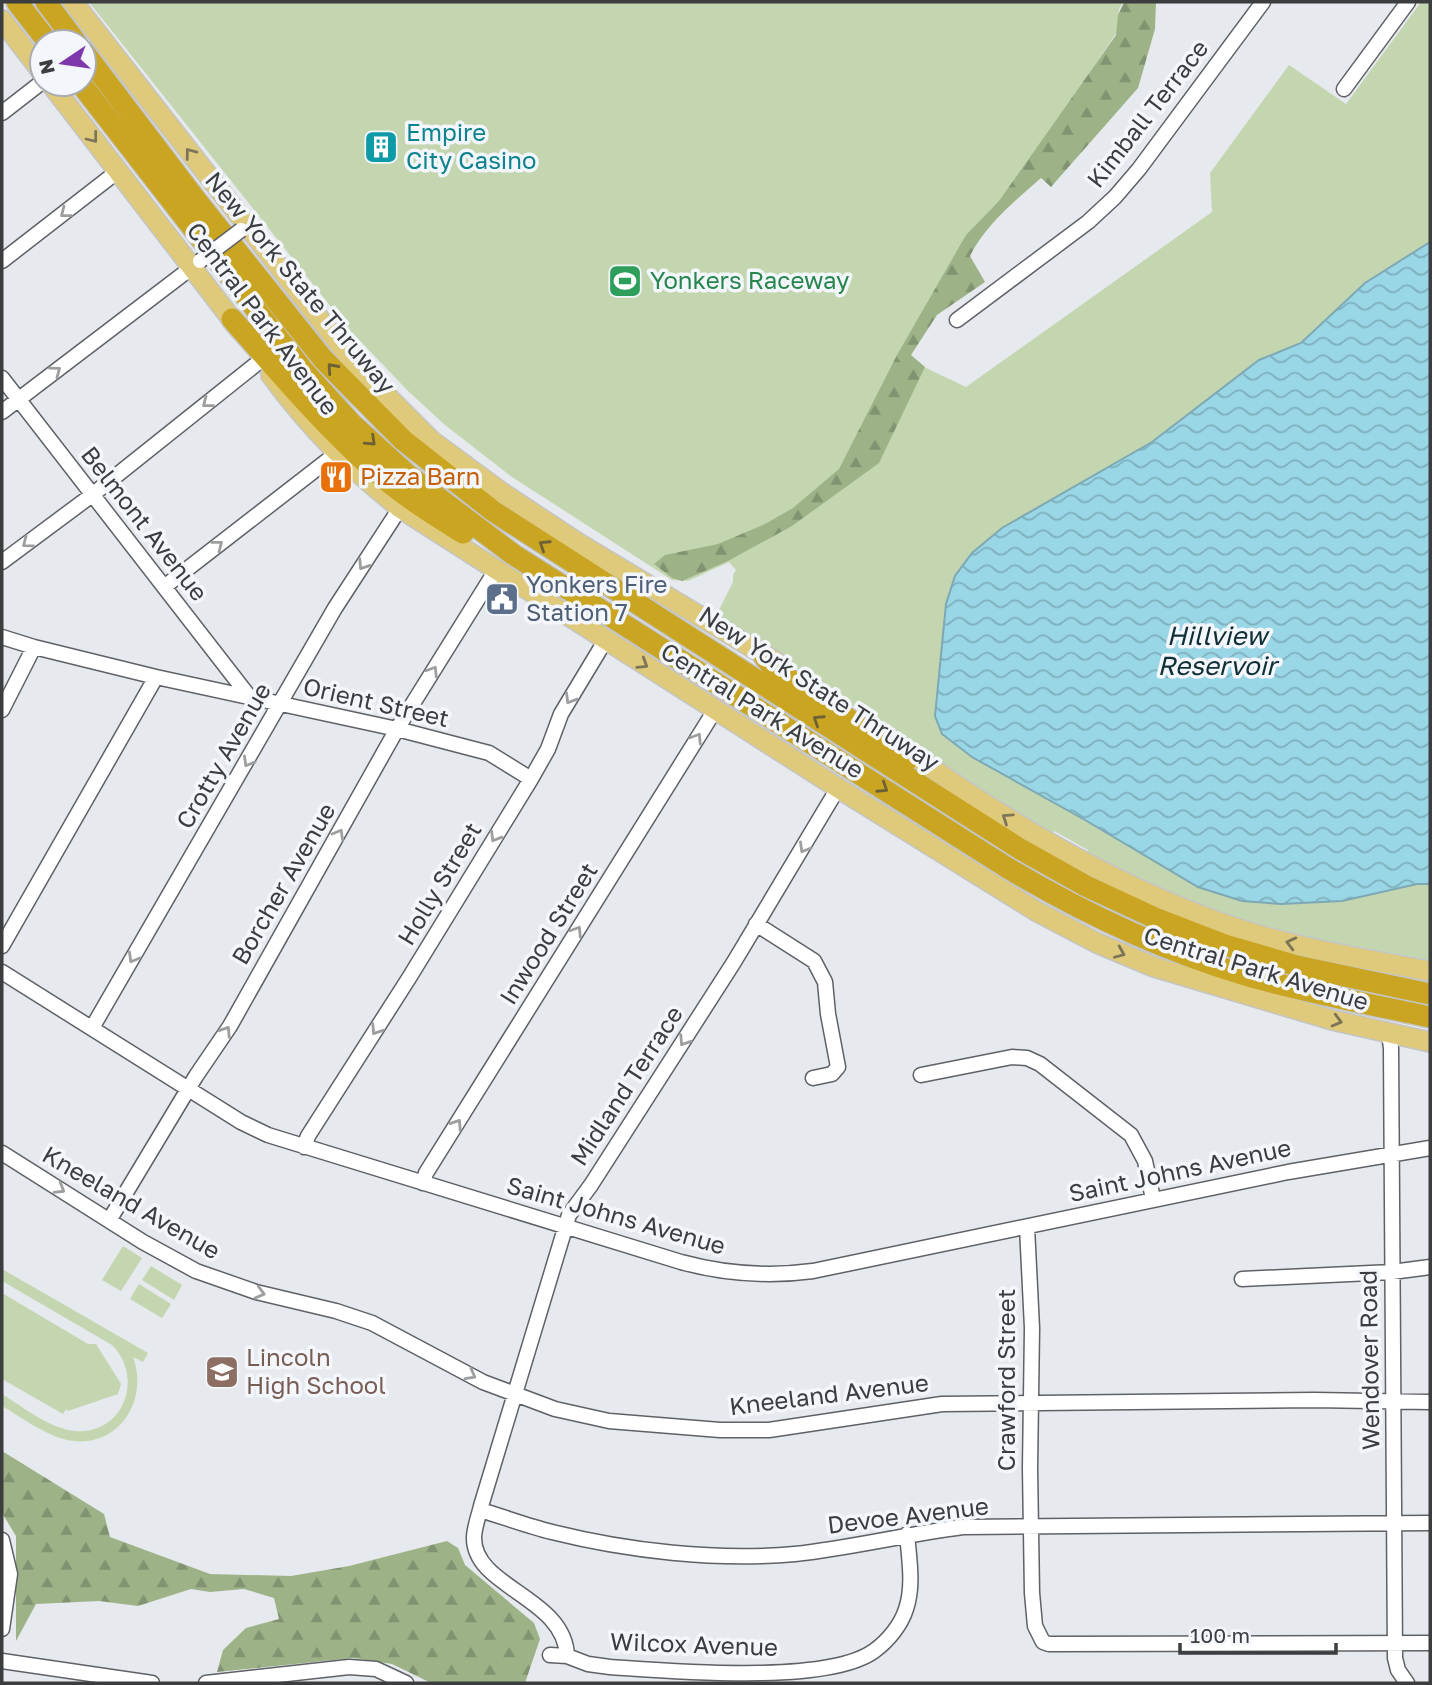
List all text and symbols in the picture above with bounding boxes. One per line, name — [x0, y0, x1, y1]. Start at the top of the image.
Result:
north arrow — [28, 28, 98, 98]
street label: Kimball Terrace — [1080, 33, 1214, 193]
text: N — [33, 57, 59, 77]
place label: Empire City Casino — [406, 117, 536, 174]
building icon: Empire City Casino — [362, 128, 400, 166]
one-way arrow — [85, 130, 98, 142]
one-way arrow — [186, 148, 198, 161]
street label: New York State Thruway — [200, 165, 402, 399]
one-way arrow — [60, 204, 72, 217]
street label: Central Park Avenue — [181, 216, 345, 420]
sports icon: Yonkers Raceway — [606, 262, 644, 300]
place label: Yonkers Raceway — [650, 265, 850, 294]
one-way arrow — [328, 364, 340, 377]
one-way arrow — [48, 366, 61, 379]
one-way arrow — [202, 395, 214, 408]
one-way arrow — [363, 433, 376, 445]
street label: Belmont Avenue — [76, 440, 215, 606]
restaurant icon: Pizza Barn — [317, 458, 355, 496]
place label: Pizza Barn — [360, 461, 480, 490]
one-way arrow — [22, 535, 35, 547]
one-way arrow — [211, 540, 223, 553]
one-way arrow — [538, 540, 551, 553]
one-way arrow — [358, 558, 371, 571]
place label: Yonkers Fire Station 7 — [526, 569, 667, 626]
public building icon: Yonkers Fire Station 7 — [483, 580, 521, 618]
street label: New York State Thruway — [694, 599, 945, 776]
water label: Hillview Reservoir — [1157, 620, 1280, 681]
street label: Central Park Avenue — [656, 636, 869, 784]
one-way arrow — [635, 656, 648, 669]
one-way arrow — [424, 666, 437, 679]
street label: Orient Street — [301, 671, 452, 732]
street label: Crotty Avenue — [169, 677, 276, 833]
one-way arrow — [565, 692, 578, 705]
one-way arrow — [813, 716, 826, 728]
one-way arrow — [689, 733, 702, 746]
one-way arrow — [243, 754, 256, 767]
one-way arrow — [875, 780, 888, 793]
street label: Borcher Avenue — [225, 797, 341, 969]
one-way arrow — [1002, 813, 1015, 826]
street label: Holly Street — [391, 817, 487, 950]
one-way arrow — [331, 829, 344, 841]
one-way arrow — [491, 829, 504, 842]
one-way arrow — [799, 840, 812, 853]
street label: Inwood Street — [493, 857, 603, 1010]
street label: Central Park Avenue — [1141, 920, 1372, 1016]
one-way arrow — [569, 926, 582, 939]
one-way arrow — [1285, 937, 1297, 951]
one-way arrow — [1113, 944, 1125, 958]
one-way arrow — [128, 950, 141, 963]
street label: Midland Terrace — [563, 1000, 688, 1170]
one-way arrow — [1331, 1013, 1343, 1027]
one-way arrow — [371, 1023, 384, 1036]
one-way arrow — [217, 1026, 230, 1039]
one-way arrow — [679, 1033, 692, 1046]
one-way arrow — [448, 1119, 461, 1132]
street label: Saint Johns Avenue — [1066, 1132, 1293, 1207]
street label: Kneeland Avenue — [38, 1139, 226, 1264]
street label: Saint Johns Avenue — [504, 1169, 729, 1260]
one-way arrow — [52, 1180, 65, 1193]
street label: Wendover Road — [1352, 1270, 1385, 1451]
one-way arrow — [254, 1285, 266, 1299]
street label: Crawford Street — [991, 1289, 1020, 1471]
place label: Lincoln High School — [246, 1342, 386, 1399]
school or university icon: Lincoln High School — [203, 1353, 241, 1391]
one-way arrow — [464, 1367, 476, 1381]
street label: Kneeland Avenue — [727, 1367, 930, 1420]
street label: Devoe Avenue — [826, 1490, 990, 1539]
scale bar — [1180, 1612, 1336, 1656]
text: 100 m — [1190, 1622, 1250, 1648]
street label: Wilcox Avenue — [610, 1626, 778, 1661]

